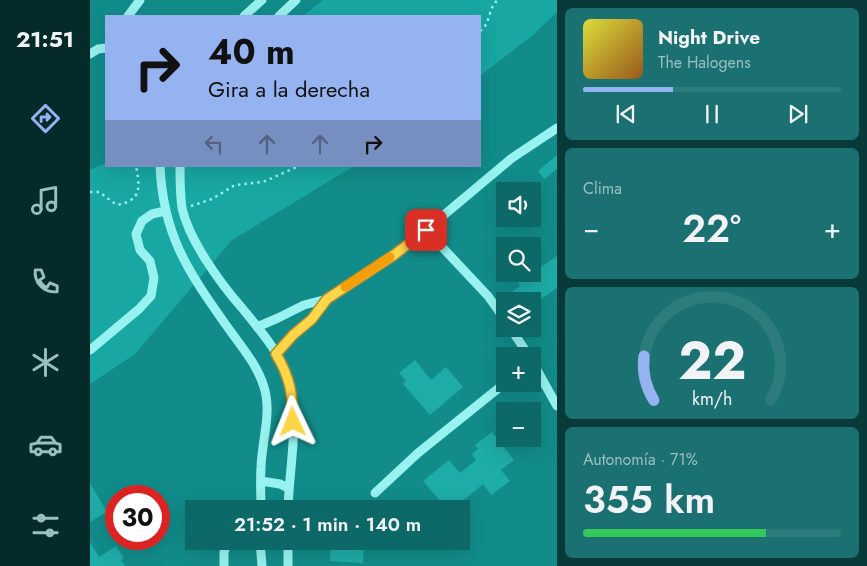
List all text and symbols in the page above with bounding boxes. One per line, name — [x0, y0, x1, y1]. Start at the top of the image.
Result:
text: 21:51 — [16, 23, 74, 55]
text: Night Drive — [658, 24, 760, 51]
text: 40 m — [208, 27, 295, 77]
icon: right — [125, 35, 190, 100]
text: The Halogens — [658, 51, 751, 74]
text: Gira a la derecha — [208, 73, 370, 105]
icon: previous — [612, 100, 640, 128]
icon: pause — [698, 100, 726, 128]
icon: next — [784, 100, 812, 128]
icon: directions — [28, 101, 63, 136]
icon: left — [200, 130, 228, 158]
icon: ahead — [253, 130, 281, 158]
icon: ahead — [306, 130, 334, 158]
icon: right — [359, 130, 387, 158]
text: Clima — [583, 177, 622, 200]
map controls — [496, 182, 541, 447]
button: sound — [496, 182, 541, 227]
icon: music — [28, 183, 63, 218]
text: 22° — [682, 201, 741, 256]
text: − — [583, 208, 600, 249]
text: + — [824, 208, 841, 249]
pin — [405, 209, 447, 251]
icon: arrive — [412, 216, 440, 244]
button: search — [496, 237, 541, 282]
icon: phone — [28, 264, 63, 299]
button: layers — [496, 292, 541, 337]
text: 22 — [678, 323, 746, 399]
icon: climate — [28, 345, 63, 380]
button: + — [496, 347, 541, 392]
text: km/h — [692, 386, 732, 412]
position arrow — [266, 395, 318, 447]
button: − — [496, 402, 541, 447]
icon: car — [28, 427, 63, 462]
text: Autonomía · 71% — [583, 448, 698, 471]
text: 355 km — [583, 472, 715, 527]
speed limit sign: 30 — [105, 485, 170, 550]
icon: filters — [28, 508, 63, 543]
text: 21:52 · 1 min · 140 m — [234, 511, 421, 538]

